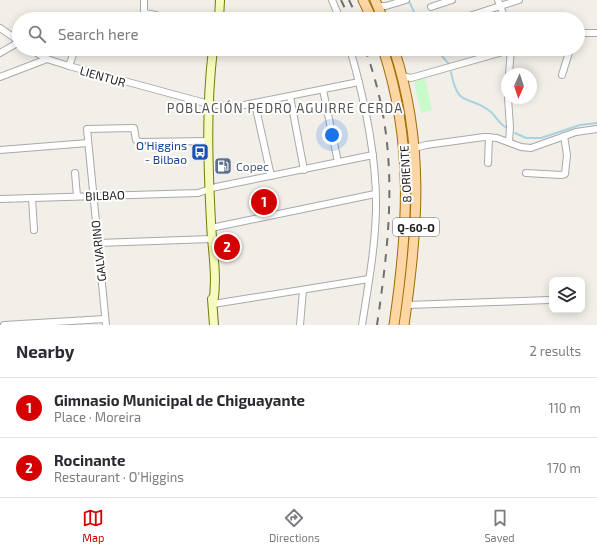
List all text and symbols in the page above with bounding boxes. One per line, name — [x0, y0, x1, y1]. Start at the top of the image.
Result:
search box — [12, 12, 585, 56]
icon: search — [26, 23, 48, 45]
text: Search here — [58, 25, 139, 43]
street label: LIENTUR — [79, 63, 127, 89]
north arrow — [501, 68, 537, 104]
district label: POBLACIÓN PEDRO AGUIRRE CERDA — [167, 99, 403, 116]
your location — [322, 125, 342, 145]
place label: O'Higgins - Bilbao — [136, 138, 187, 166]
bus stop icon: O'Higgins - Bilbao — [190, 142, 210, 162]
street label: 8 ORIENTE — [396, 145, 413, 203]
fuel station icon: Copec — [213, 156, 233, 176]
place label: Copec — [236, 159, 269, 173]
street label: BILBAO — [85, 187, 125, 203]
pin: 1 — [251, 187, 277, 217]
road number: Q-60-O — [393, 218, 439, 236]
street label: GALVARINO — [88, 220, 108, 282]
pin: 2 — [214, 232, 240, 262]
map controls — [549, 277, 585, 313]
button: layers — [549, 277, 585, 313]
text: Nearby — [16, 341, 74, 361]
text: 2 results — [529, 343, 581, 359]
text: Gimnasio Municipal de Chiguayante — [54, 391, 305, 409]
text: 1 — [26, 400, 32, 416]
text: 110 m — [549, 400, 581, 416]
text: Place · Moreira — [54, 409, 141, 425]
text: Rocinante — [54, 451, 125, 469]
text: 2 — [25, 460, 33, 476]
text: 170 m — [547, 460, 581, 476]
text: Restaurant · O'Higgins — [54, 469, 184, 485]
tab: Map — [82, 507, 104, 544]
tab: Directions — [269, 507, 320, 544]
tab: Saved — [484, 507, 515, 544]

